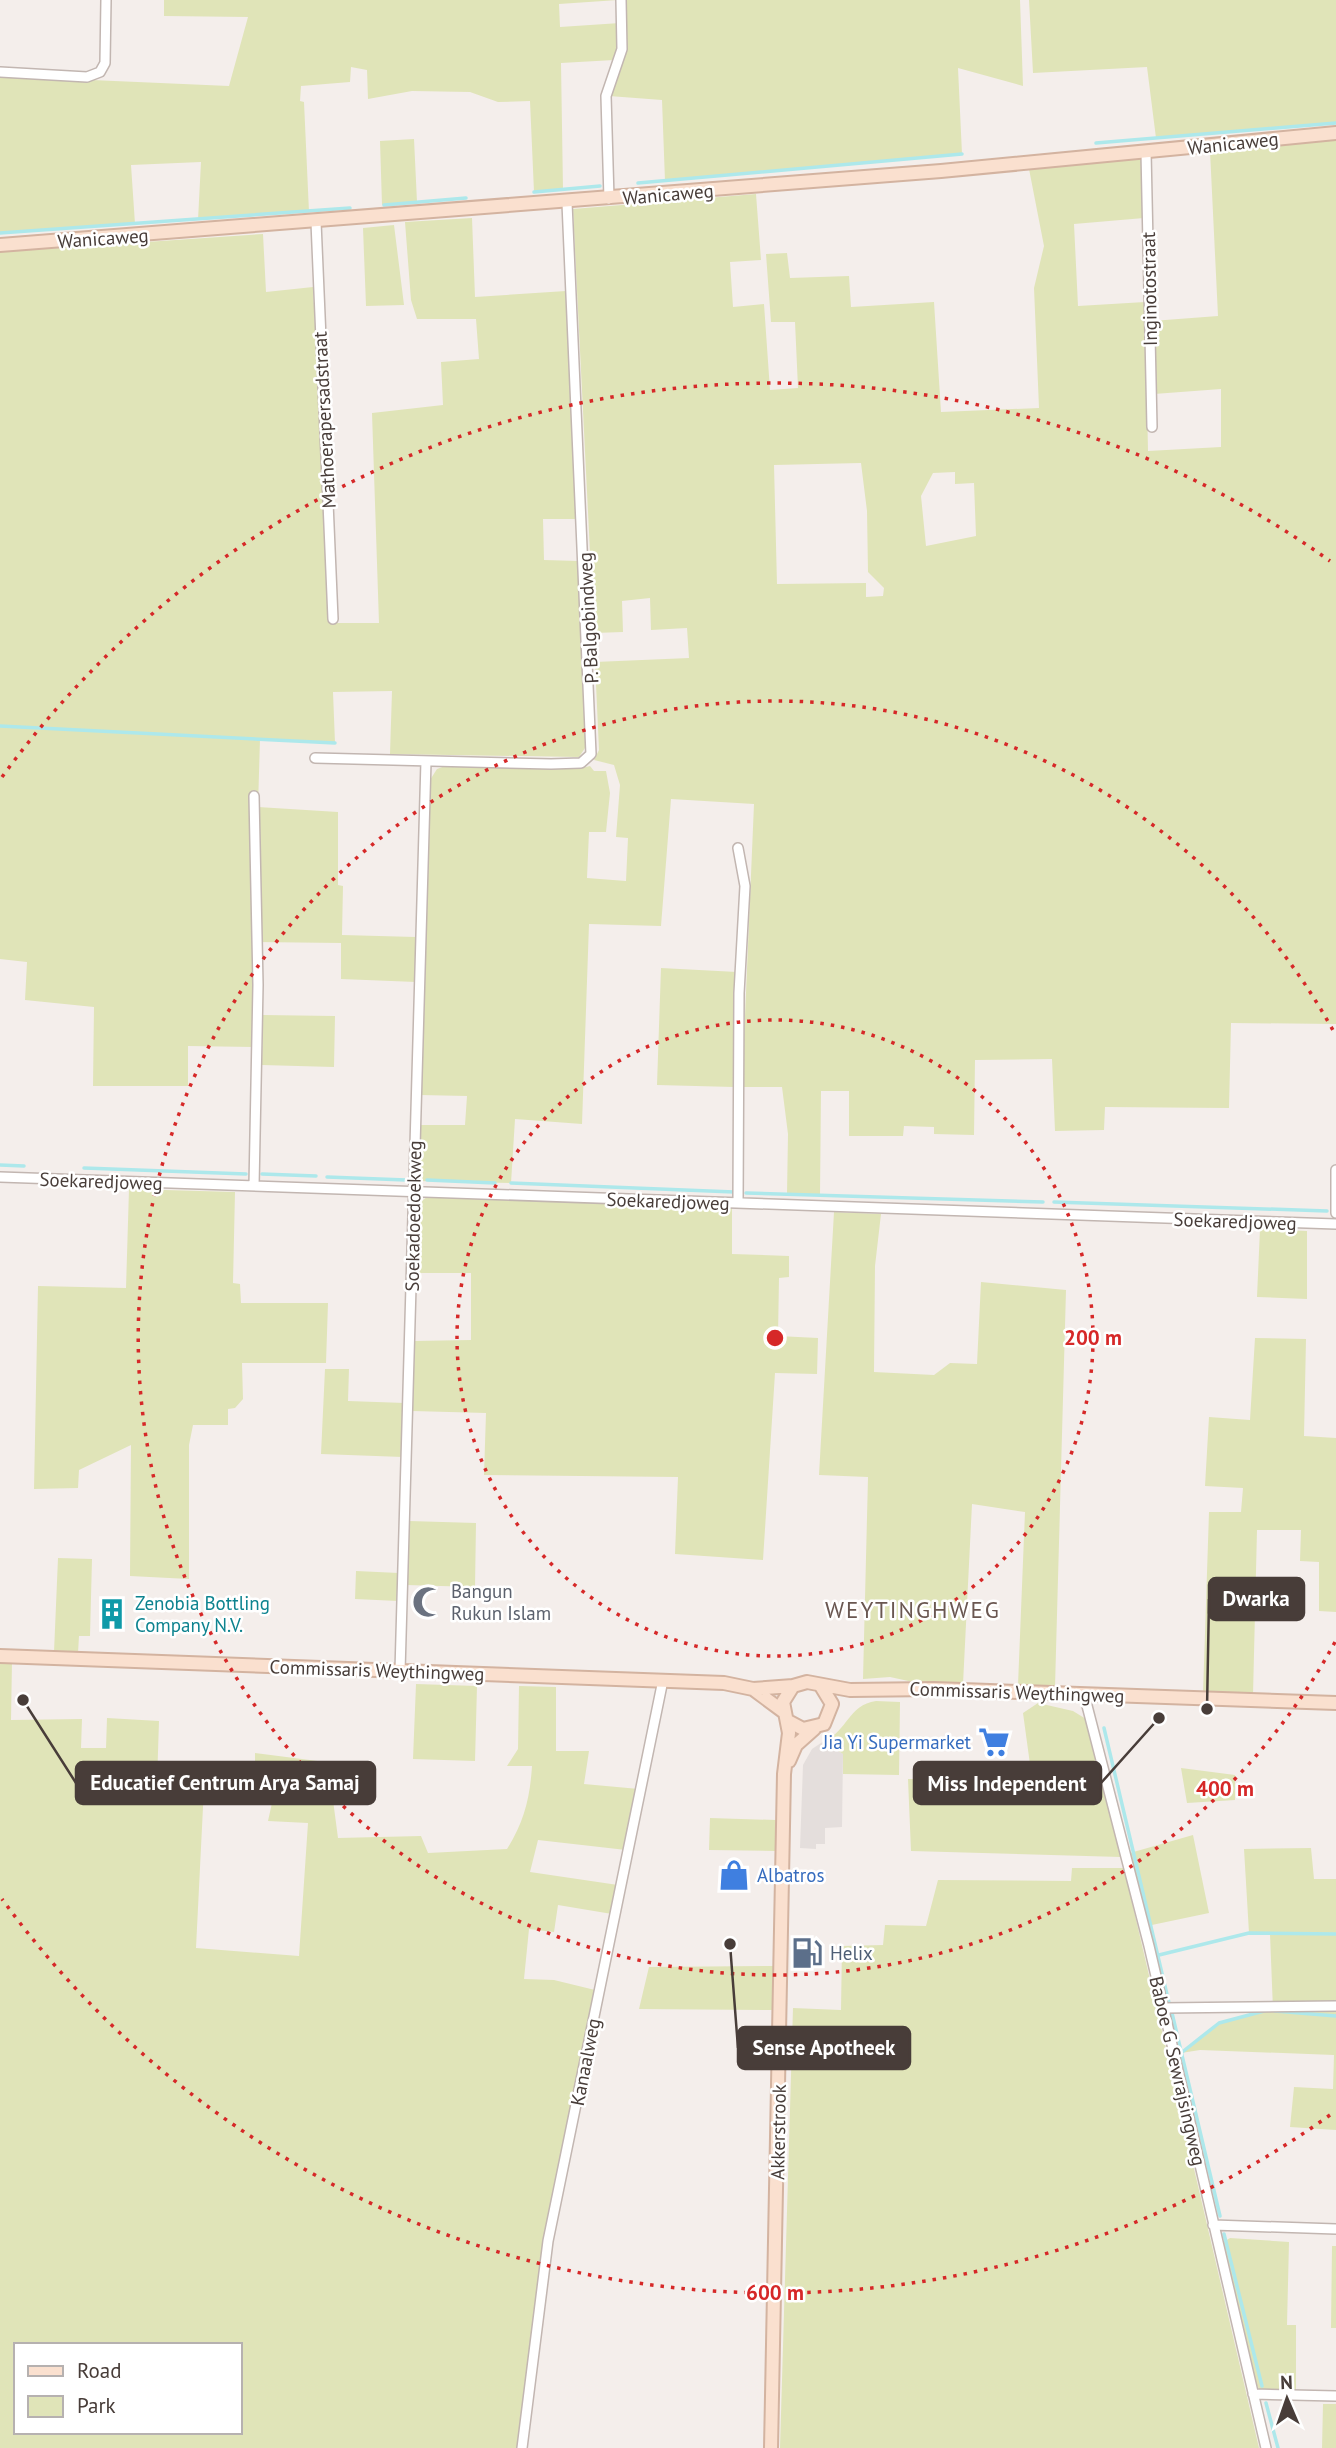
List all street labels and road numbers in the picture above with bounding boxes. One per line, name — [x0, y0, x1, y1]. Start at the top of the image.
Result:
street label: Wanicaweg — [1186, 126, 1280, 160]
street label: Wanicaweg — [621, 178, 715, 210]
street label: Wanicaweg — [57, 223, 149, 253]
street label: Inginotostraat — [1136, 231, 1162, 346]
street label: Mathoerapersadstraat — [307, 330, 341, 509]
street label: P. Balgobindweg — [573, 552, 603, 684]
street label: Soekadoedoekweg — [400, 1140, 426, 1292]
street label: Soekaredjoweg — [39, 1167, 163, 1195]
street label: Soekaredjoweg — [606, 1187, 730, 1215]
street label: Soekaredjoweg — [1173, 1207, 1297, 1235]
street label: Commissaris Weythingweg — [269, 1654, 485, 1686]
street label: Commissaris Weythingweg — [909, 1676, 1125, 1708]
street label: Baboe G Sewrajsingweg — [1144, 1974, 1212, 2168]
street label: Kanaalweg — [565, 2016, 605, 2108]
street label: Akkerstrook — [765, 2084, 791, 2180]

